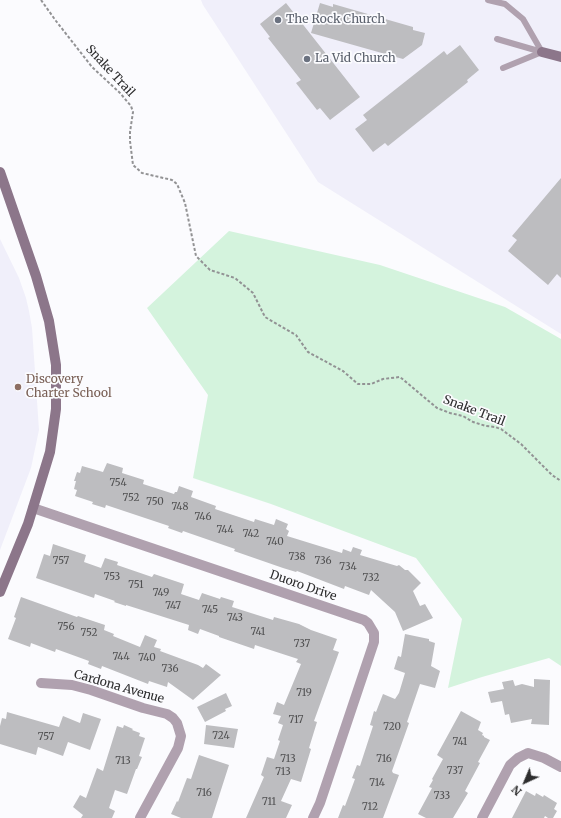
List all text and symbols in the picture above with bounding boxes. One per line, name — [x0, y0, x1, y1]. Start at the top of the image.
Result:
place label: The Rock Church — [286, 13, 385, 27]
marker: The Rock Church — [273, 15, 283, 25]
street label: Snake Trail — [82, 42, 138, 100]
place label: La Vid Church — [315, 52, 396, 66]
marker: La Vid Church — [302, 54, 312, 64]
place label: Discovery Charter School — [26, 373, 112, 401]
marker: Discovery Charter School — [13, 382, 23, 392]
street label: Snake Trail — [441, 393, 507, 429]
house number: 754 — [109, 477, 127, 489]
house number: 752 — [123, 492, 139, 504]
house number: 750 — [146, 496, 164, 508]
house number: 748 — [172, 501, 188, 513]
house number: 746 — [195, 511, 211, 523]
house number: 744 — [216, 524, 234, 536]
house number: 742 — [243, 528, 259, 540]
house number: 740 — [266, 536, 284, 548]
house number: 738 — [288, 551, 306, 563]
house number: 757 — [53, 555, 69, 567]
house number: 736 — [314, 555, 332, 567]
house number: 734 — [339, 561, 357, 573]
street label: Duoro Drive — [268, 568, 338, 604]
house number: 753 — [104, 571, 120, 583]
house number: 732 — [363, 572, 379, 584]
house number: 751 — [128, 579, 144, 591]
house number: 749 — [153, 587, 169, 599]
house number: 747 — [165, 600, 181, 612]
house number: 745 — [202, 604, 218, 616]
house number: 743 — [227, 612, 243, 624]
house number: 756 — [57, 621, 75, 633]
house number: 741 — [251, 626, 265, 638]
house number: 752 — [81, 627, 97, 639]
house number: 737 — [294, 638, 310, 650]
house number: 744 — [112, 651, 130, 663]
house number: 740 — [138, 652, 156, 664]
house number: 736 — [161, 663, 179, 675]
street label: Cardona Avenue — [72, 667, 166, 707]
house number: 719 — [296, 687, 312, 699]
house number: 717 — [288, 714, 304, 726]
house number: 720 — [383, 721, 401, 733]
house number: 724 — [212, 730, 230, 742]
house number: 757 — [38, 731, 54, 743]
house number: 741 — [453, 736, 467, 748]
house number: 713 — [280, 753, 296, 765]
house number: 716 — [376, 753, 392, 765]
house number: 713 — [115, 755, 131, 767]
north arrow — [505, 762, 545, 802]
house number: 737 — [447, 765, 463, 777]
house number: 713 — [275, 766, 291, 778]
house number: 714 — [369, 777, 385, 789]
text: N — [509, 783, 525, 799]
house number: 716 — [196, 787, 212, 799]
house number: 733 — [434, 790, 450, 802]
house number: 711 — [262, 796, 276, 808]
house number: 712 — [362, 801, 378, 813]

